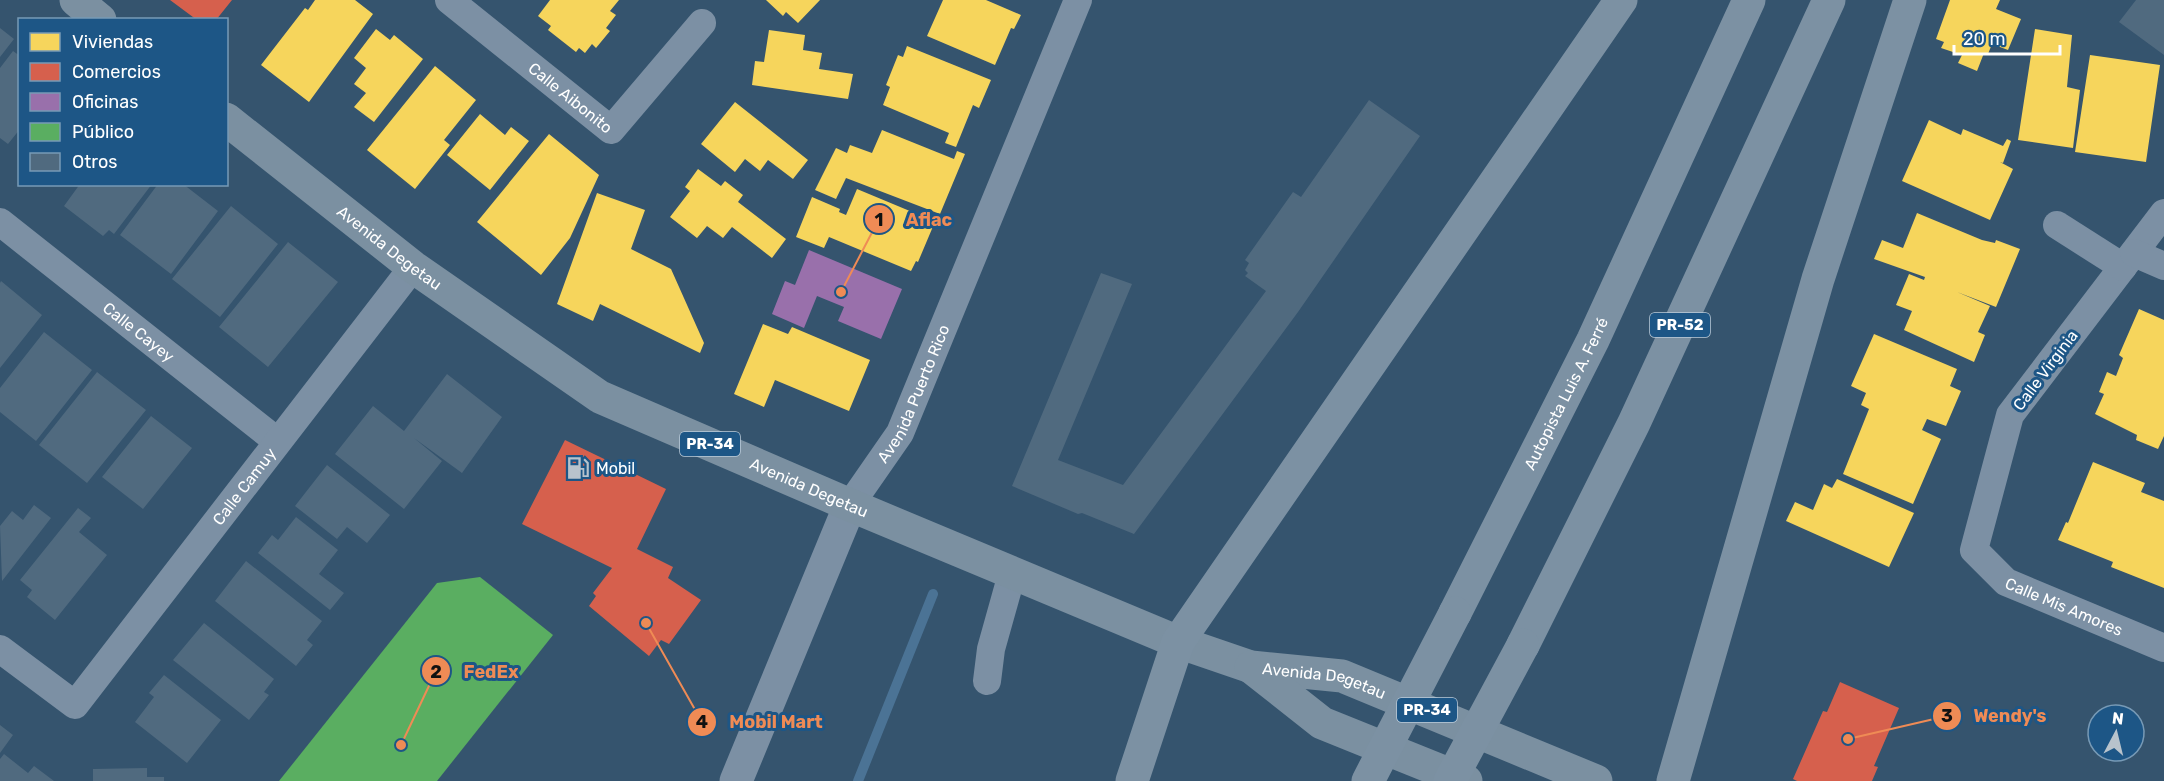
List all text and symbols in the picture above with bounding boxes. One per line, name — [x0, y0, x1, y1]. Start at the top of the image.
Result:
legend — [18, 18, 228, 186]
scale bar — [1954, 18, 2060, 56]
text: 20 m — [1963, 28, 2005, 50]
text: Viviendas — [72, 31, 153, 53]
street label: Calle Aibonito — [525, 59, 616, 137]
text: Comercios — [72, 61, 161, 83]
text: Oficinas — [72, 91, 138, 113]
text: Público — [72, 121, 134, 143]
text: Otros — [72, 151, 117, 173]
callout: Aflac — [864, 201, 965, 237]
street label: Avenida Degetau — [333, 202, 445, 294]
text: 1 — [875, 209, 883, 231]
text: Aflac — [906, 209, 953, 231]
street label: Calle Cayey — [99, 298, 178, 366]
road number: PR-52 — [1650, 313, 1710, 337]
street label: Autopista Luis A. Ferré — [1520, 314, 1612, 473]
street label: Avenida Puerto Rico — [873, 322, 954, 467]
street label: Calle Virginia — [2009, 326, 2082, 414]
road number: PR-34 — [680, 432, 740, 456]
street label: Calle Camuy — [209, 444, 280, 529]
street label: Avenida Degetau — [747, 454, 871, 522]
fuel station icon: Mobil — [565, 455, 591, 481]
place label: Mobil — [596, 459, 635, 478]
street label: Calle Mis Amores — [2002, 574, 2126, 640]
callout: FedEx — [421, 653, 530, 689]
street label: Avenida Degetau — [1261, 659, 1389, 703]
text: 2 — [430, 661, 442, 683]
text: FedEx — [463, 661, 519, 683]
road number: PR-34 — [1397, 698, 1457, 722]
callout: Wendy's — [1932, 698, 2059, 734]
north arrow — [2086, 703, 2146, 763]
callout: Mobil Mart — [687, 704, 834, 740]
text: 3 — [1941, 705, 1953, 727]
text: Wendy's — [1973, 705, 2047, 727]
text: N — [2111, 708, 2125, 729]
text: 4 — [696, 711, 708, 733]
text: Mobil Mart — [729, 711, 823, 733]

